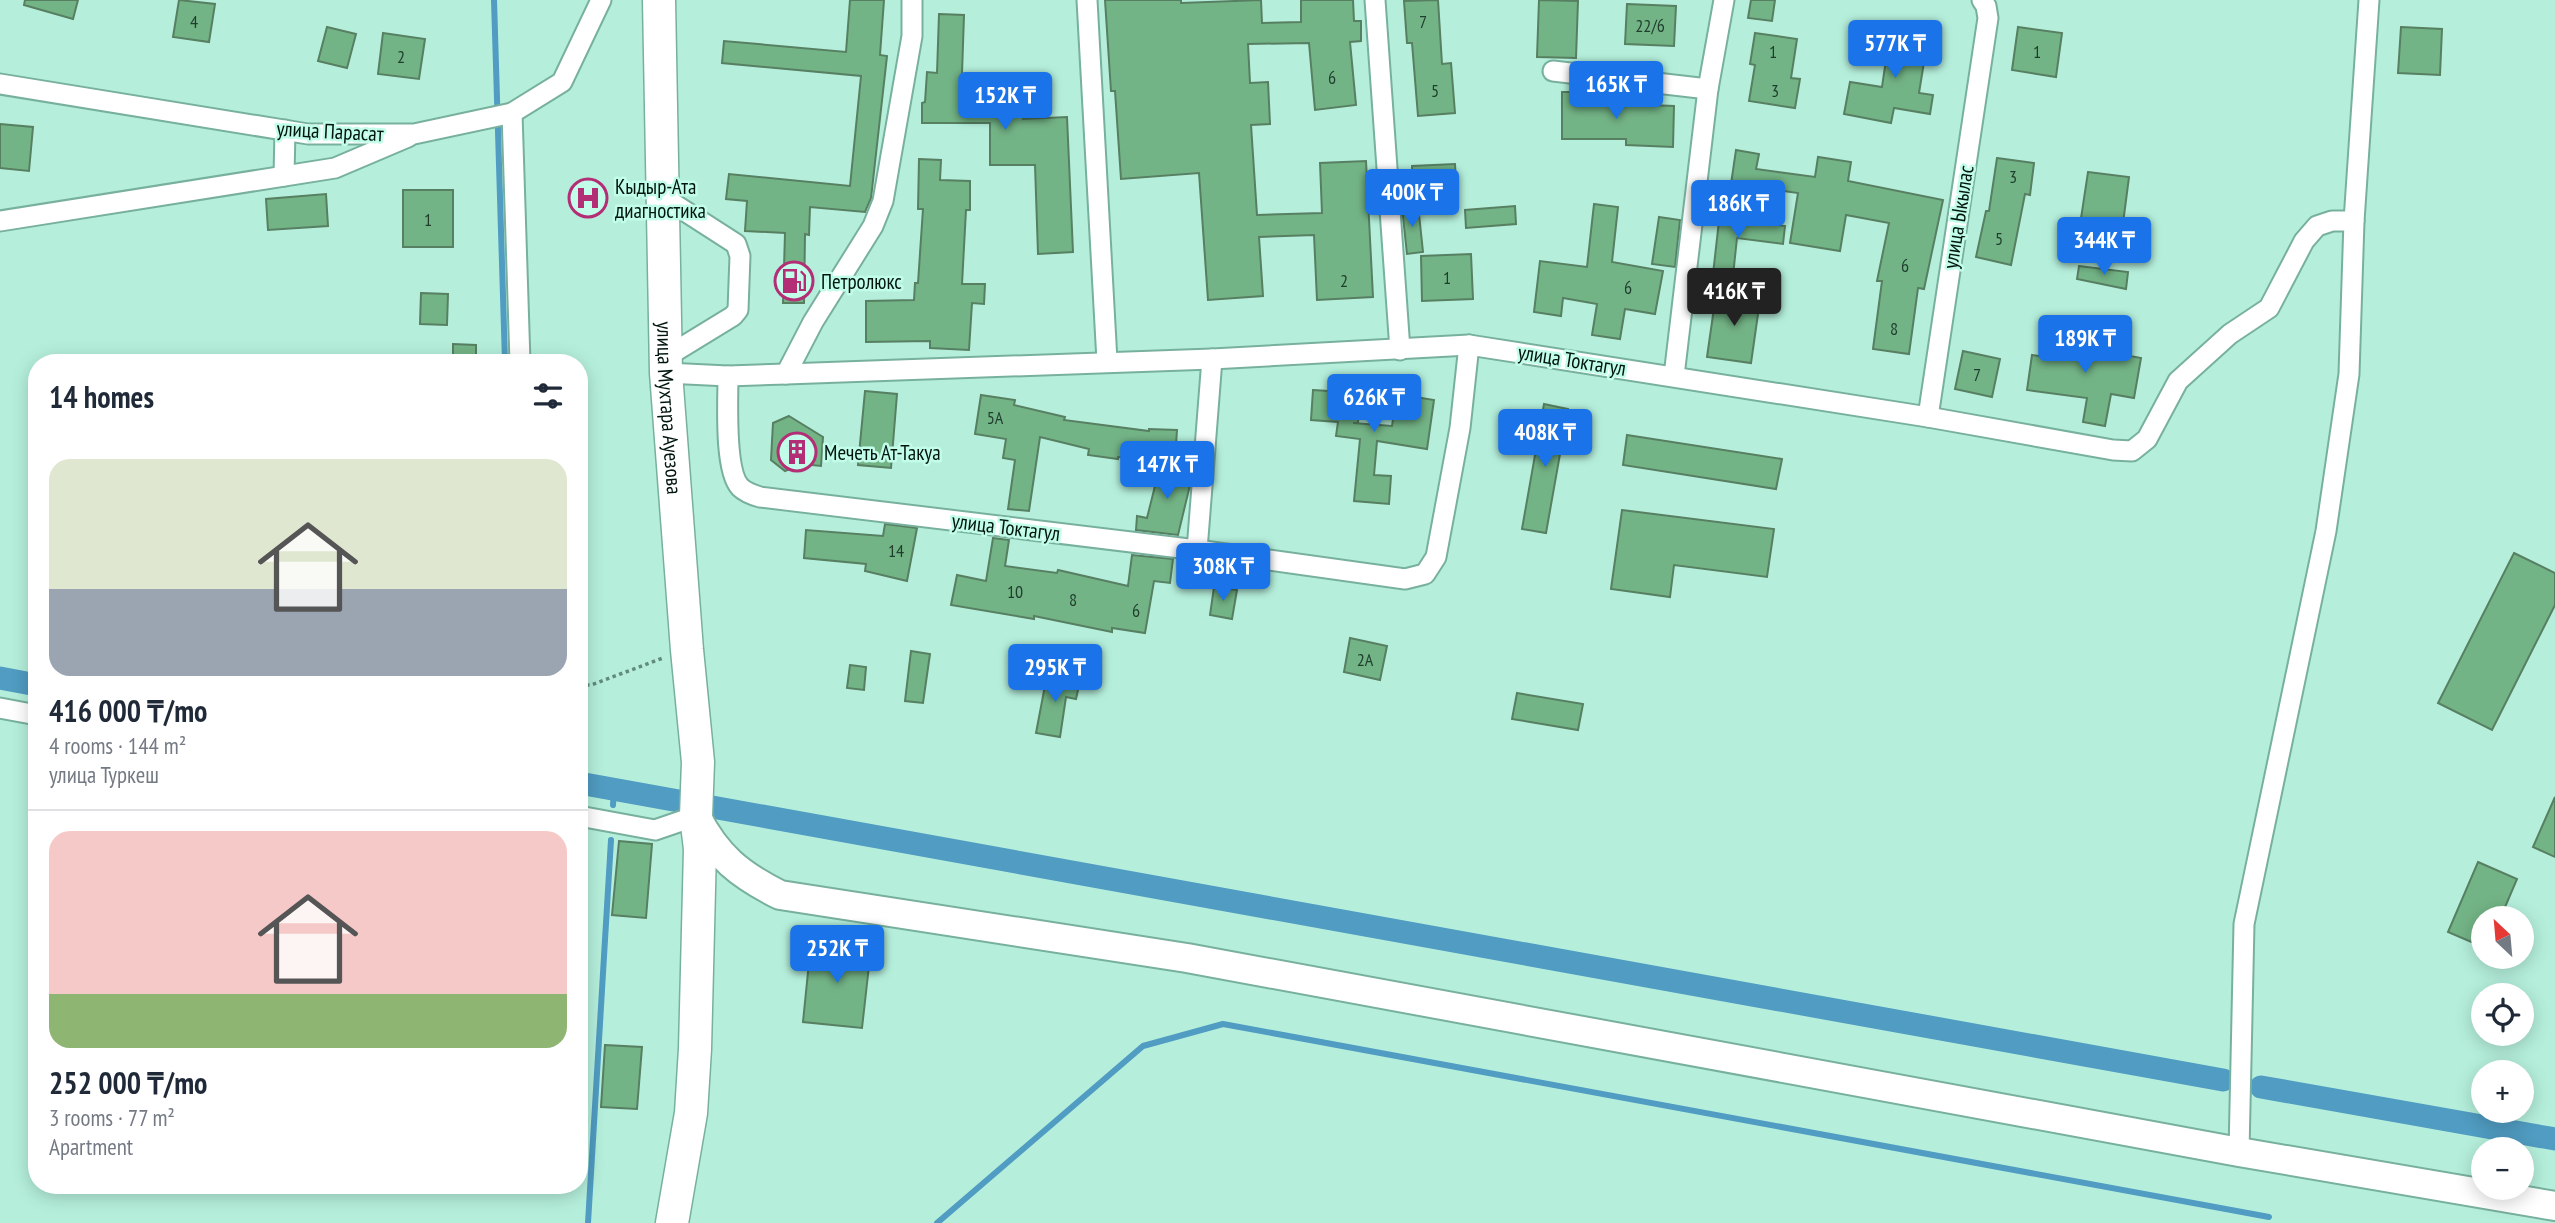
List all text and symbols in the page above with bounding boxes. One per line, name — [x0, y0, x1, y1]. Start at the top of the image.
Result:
house number: 4 — [190, 10, 198, 33]
house number: 7 — [1419, 10, 1427, 33]
house number: 22/6 — [1635, 14, 1665, 37]
pin: 577K ₸ — [1838, 20, 1952, 80]
text: 577K ₸ — [1864, 28, 1926, 57]
house number: 1 — [1769, 40, 1777, 63]
house number: 1 — [2033, 40, 2041, 63]
house number: 2 — [397, 45, 405, 68]
pin: 165K ₸ — [1559, 61, 1673, 121]
house number: 6 — [1328, 66, 1336, 89]
text: 165K ₸ — [1585, 69, 1647, 98]
pin: 152K ₸ — [948, 72, 1062, 132]
house number: 5 — [1431, 79, 1439, 102]
house number: 3 — [1771, 79, 1779, 102]
text: 152K ₸ — [974, 80, 1036, 109]
street label: улица Парасат — [276, 115, 384, 147]
street label: улица Ыкылас — [1936, 163, 1980, 271]
house number: 3 — [2009, 165, 2017, 188]
pin: 400K ₸ — [1355, 170, 1469, 229]
place label: Кыдыр-Ата диагностика — [615, 173, 706, 224]
hospital icon: Кыдыр-Ата диагностика — [567, 177, 609, 219]
text: 400K ₸ — [1381, 177, 1443, 206]
pin: 186K ₸ — [1681, 180, 1795, 240]
text: 186K ₸ — [1707, 188, 1769, 217]
house number: 1 — [424, 208, 432, 231]
pin: 344K ₸ — [2047, 218, 2161, 277]
text: 344K ₸ — [2073, 225, 2135, 254]
house number: 5 — [1995, 227, 2003, 250]
house number: 6 — [1901, 254, 1909, 277]
fuel station icon: Петролюкс — [773, 260, 815, 302]
house number: 1 — [1443, 266, 1451, 289]
place label: Петролюкс — [821, 268, 902, 295]
pin: 416K ₸ — [1677, 268, 1791, 328]
house number: 2 — [1340, 269, 1348, 292]
house number: 6 — [1624, 276, 1632, 299]
text: 416K ₸ — [1703, 276, 1765, 305]
pin: 189K ₸ — [2028, 316, 2142, 375]
house number: 8 — [1890, 317, 1898, 340]
street label: улица Мухтара Ауезова — [652, 321, 689, 495]
text: 189K ₸ — [2054, 323, 2116, 352]
street label: улица Токтагул — [1516, 338, 1628, 382]
house number: 7 — [1973, 363, 1981, 386]
pin: 626K ₸ — [1317, 374, 1431, 434]
text: 14 homes — [49, 377, 154, 416]
icon: filters — [529, 377, 567, 415]
text: 626K ₸ — [1343, 382, 1405, 411]
house number: 5А — [987, 406, 1004, 429]
pin: 408K ₸ — [1488, 410, 1602, 469]
text: 408K ₸ — [1514, 417, 1576, 446]
building icon: Мечеть Ат-Такуа — [776, 431, 818, 473]
place label: Мечеть Ат-Такуа — [824, 439, 941, 466]
pin: 147K ₸ — [1110, 442, 1224, 501]
text: 147K ₸ — [1136, 449, 1198, 478]
icon: home — [245, 504, 371, 630]
street label: улица Токтагул — [950, 507, 1062, 547]
house number: 14 — [888, 539, 904, 562]
pin: 308K ₸ — [1166, 544, 1280, 603]
text: 308K ₸ — [1192, 551, 1254, 580]
house number: 10 — [1007, 580, 1023, 603]
house number: 8 — [1069, 588, 1077, 611]
house number: 6 — [1132, 599, 1140, 622]
pin: 295K ₸ — [998, 644, 1112, 704]
house number: 2А — [1357, 648, 1374, 671]
text: 295K ₸ — [1024, 652, 1086, 681]
text: 416 000 ₸/mo — [49, 691, 207, 730]
text: 4 rooms · 144 m² — [49, 731, 186, 760]
text: улица Туркеш — [49, 760, 159, 789]
icon: home — [245, 876, 371, 1002]
north arrow — [2471, 906, 2534, 970]
map controls — [2471, 906, 2534, 1200]
pin: 252K ₸ — [780, 926, 894, 985]
text: 252K ₸ — [806, 933, 868, 962]
button: locate — [2471, 983, 2534, 1046]
button: + — [2471, 1060, 2534, 1123]
text: 252 000 ₸/mo — [49, 1063, 207, 1102]
text: 3 rooms · 77 m² — [49, 1103, 175, 1132]
text: Apartment — [49, 1132, 133, 1161]
button: − — [2471, 1137, 2534, 1200]

